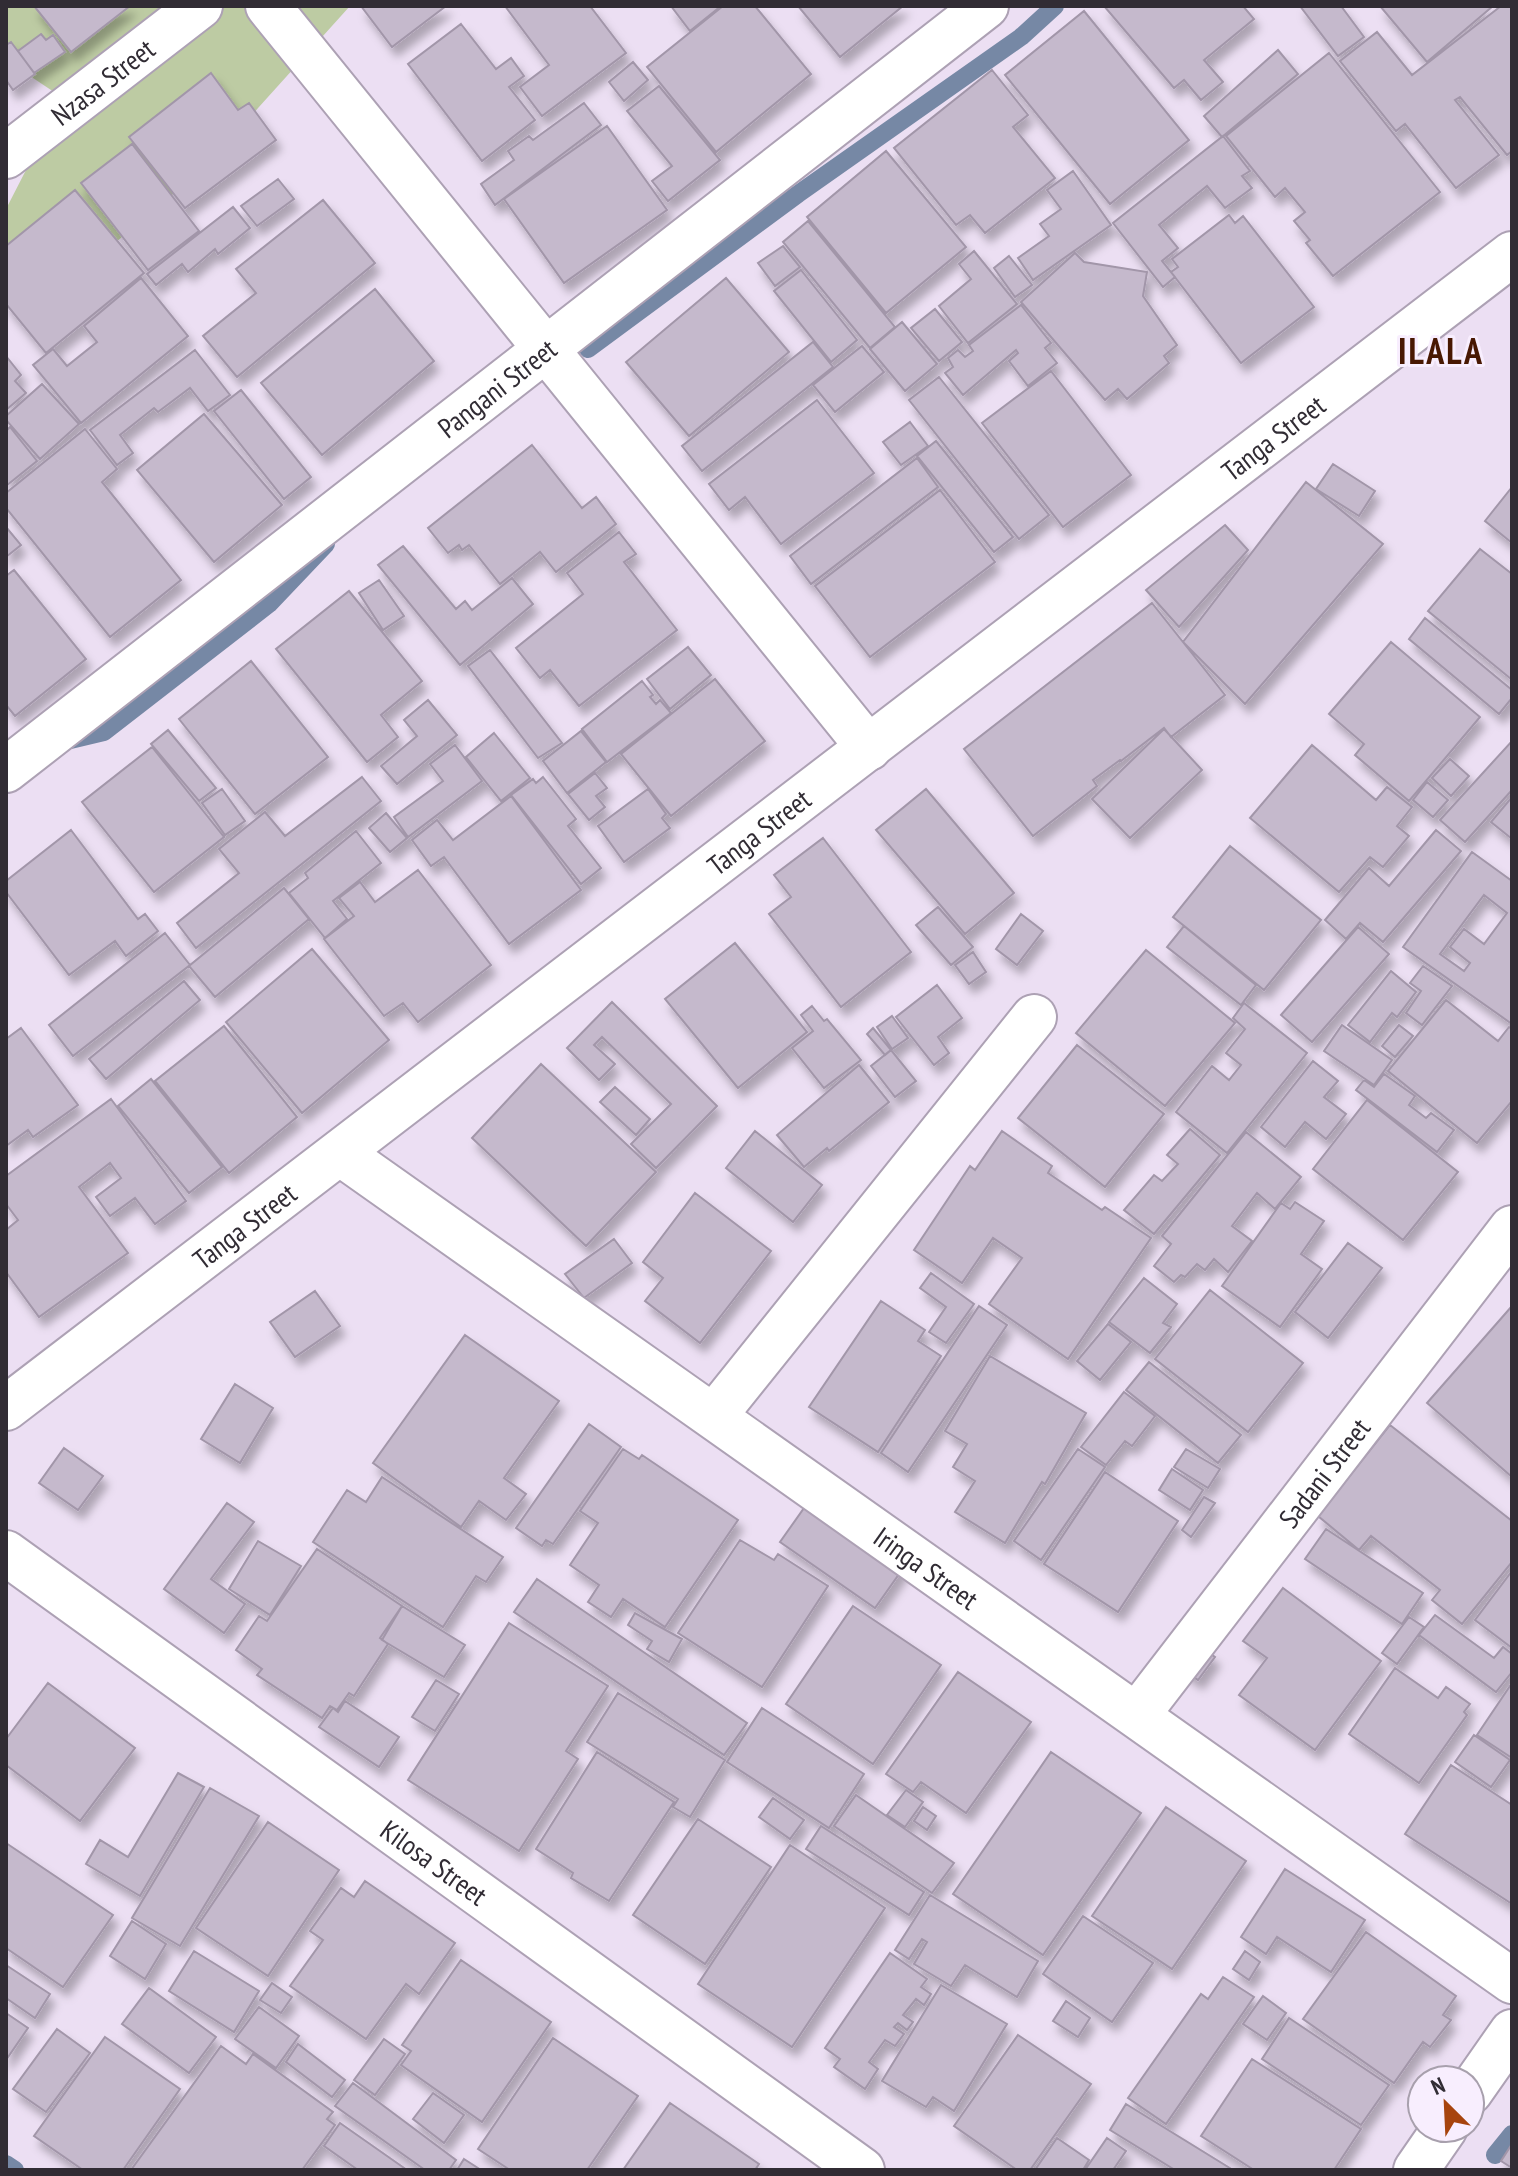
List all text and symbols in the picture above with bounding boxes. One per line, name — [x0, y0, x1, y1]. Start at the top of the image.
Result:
street label: Nzasa Street — [43, 30, 162, 133]
district label: ILALA — [1398, 327, 1484, 374]
street label: Pangani Street — [430, 329, 564, 446]
street label: Tanga Street — [1214, 386, 1332, 489]
street label: Tanga Street — [699, 780, 818, 883]
street label: Tanga Street — [185, 1174, 304, 1277]
street label: Sadani Street — [1270, 1410, 1378, 1535]
street label: Iringa Street — [867, 1518, 986, 1617]
street label: Kilosa Street — [374, 1811, 495, 1913]
north arrow — [1406, 2064, 1486, 2144]
text: N — [1427, 2071, 1449, 2101]

